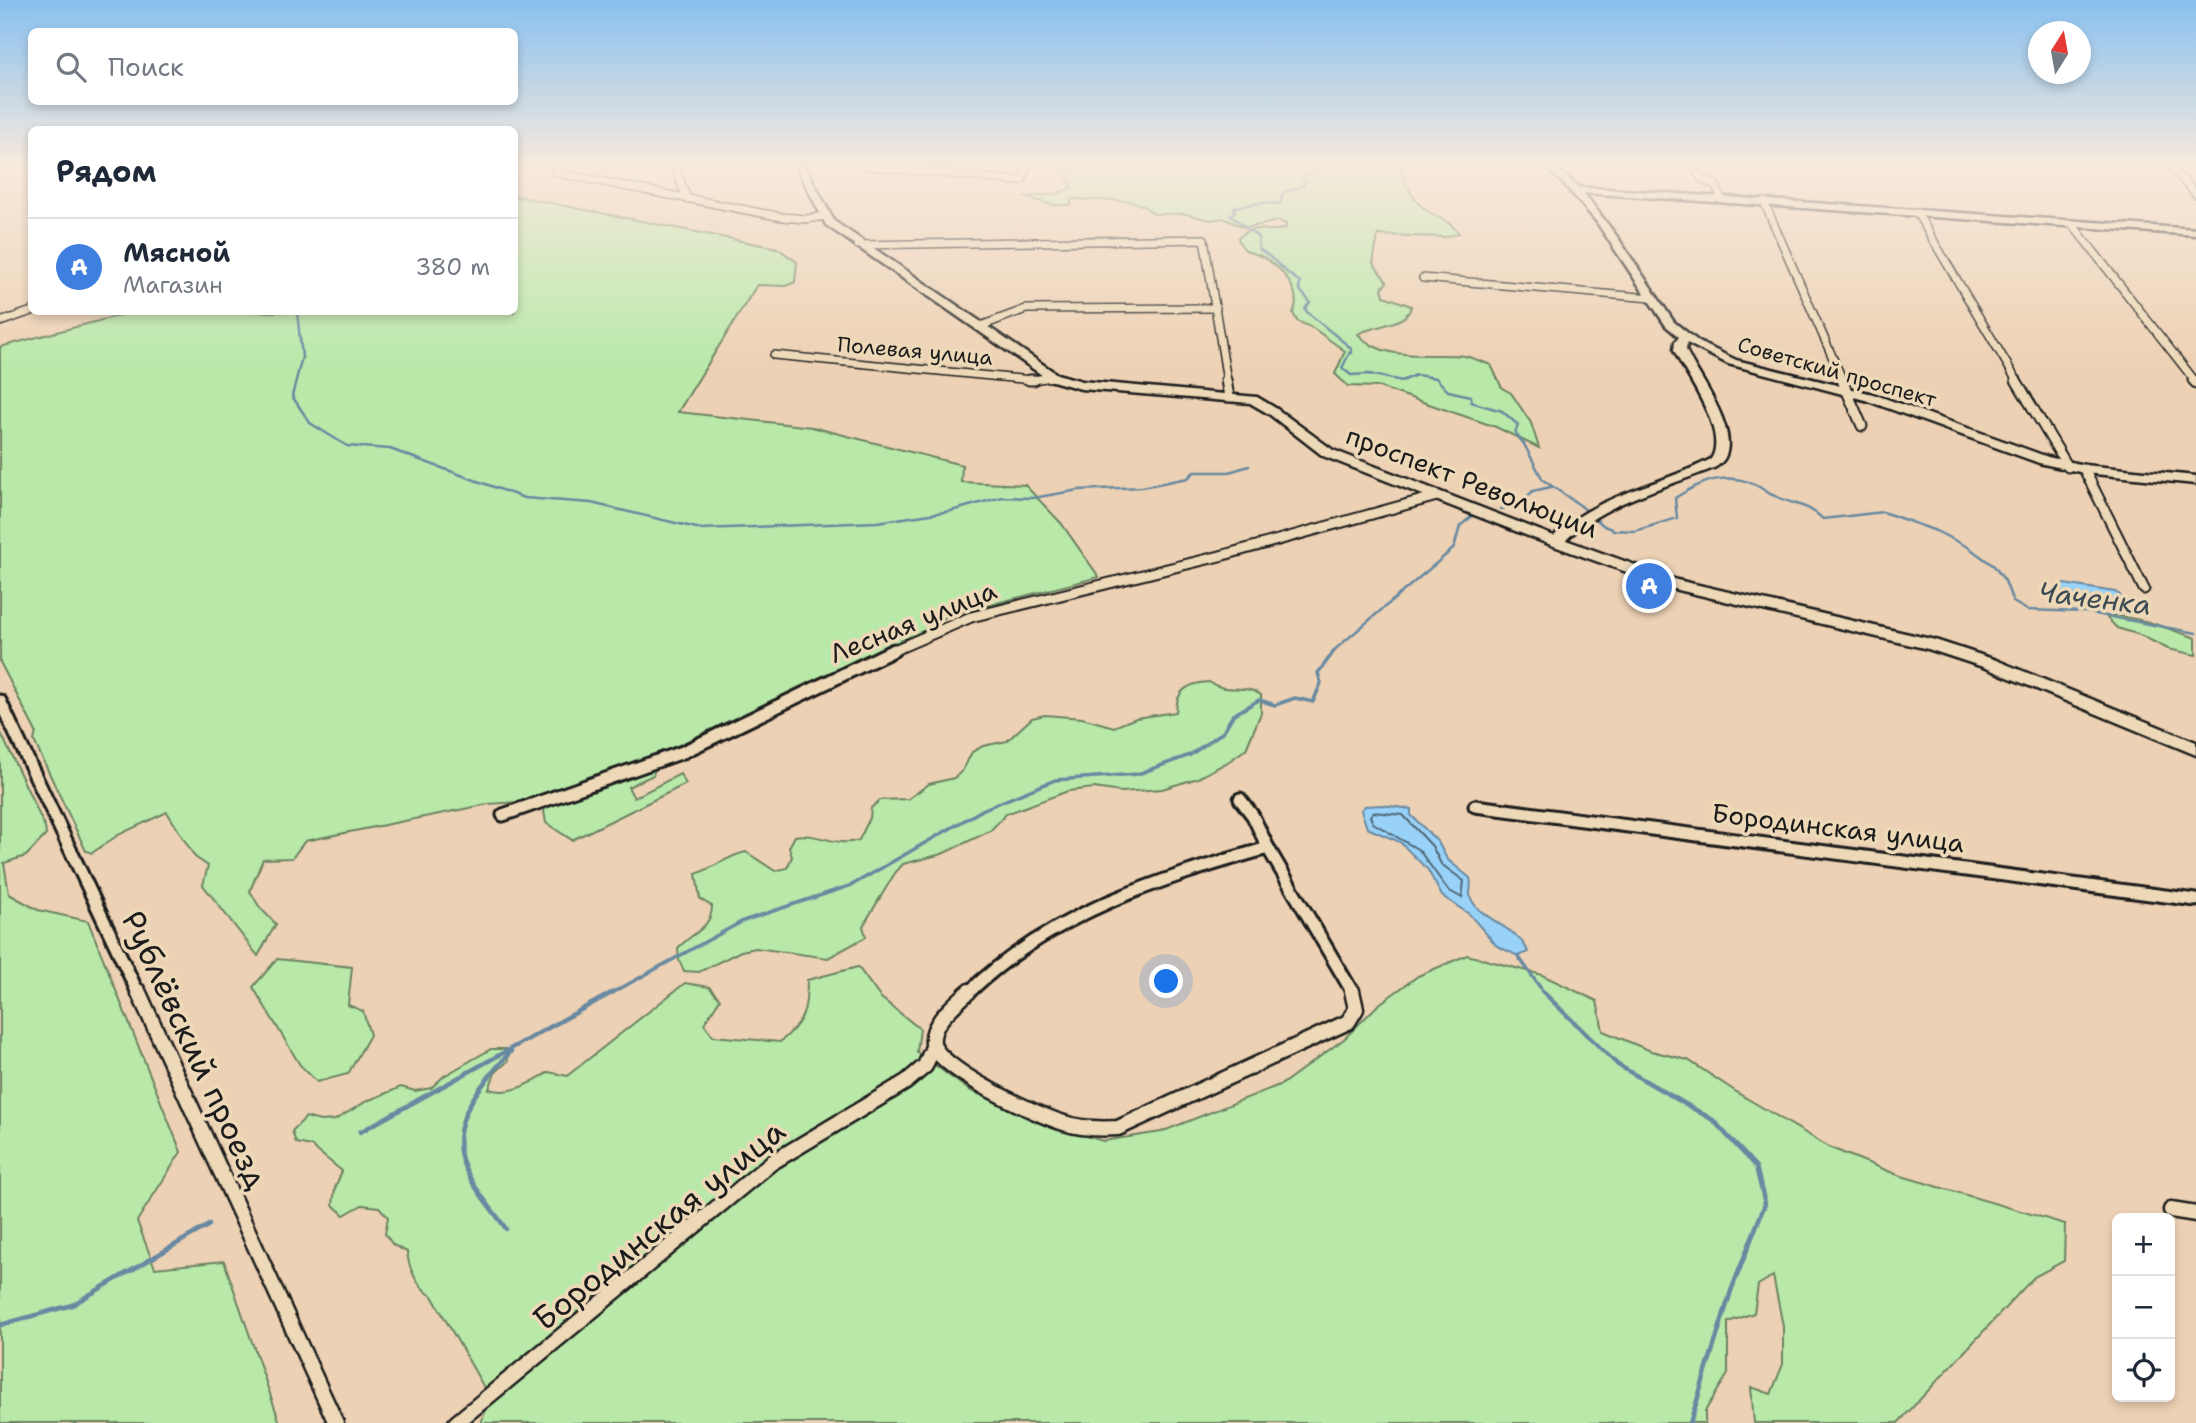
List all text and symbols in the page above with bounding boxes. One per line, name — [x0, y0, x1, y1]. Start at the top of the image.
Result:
north arrow — [2028, 21, 2091, 84]
search box — [28, 28, 518, 105]
icon: search — [52, 48, 90, 86]
text: Поиск — [108, 49, 184, 84]
text: Рядом — [56, 151, 156, 192]
text: Мясной — [123, 235, 230, 270]
text: A — [70, 252, 88, 282]
text: 380 m — [415, 252, 490, 282]
text: Магазин — [123, 270, 223, 300]
street label: Полевая улица — [836, 330, 994, 372]
street label: Советский проспект — [1734, 330, 1940, 414]
street label: проспект Революции — [1341, 417, 1603, 546]
pin: A — [1626, 560, 1672, 612]
street label: Лесная улица — [824, 572, 1001, 671]
water label: Чаченка — [2036, 572, 2154, 624]
street label: Бородинская улица — [1710, 795, 1966, 860]
street label: Рублёвский проезд — [112, 904, 279, 1196]
your location — [1149, 964, 1183, 998]
street label: Бородинская улица — [524, 1109, 794, 1340]
map controls — [2112, 1213, 2175, 1402]
button: + — [2112, 1213, 2175, 1276]
button: − — [2112, 1276, 2175, 1339]
button: locate — [2112, 1339, 2175, 1402]

